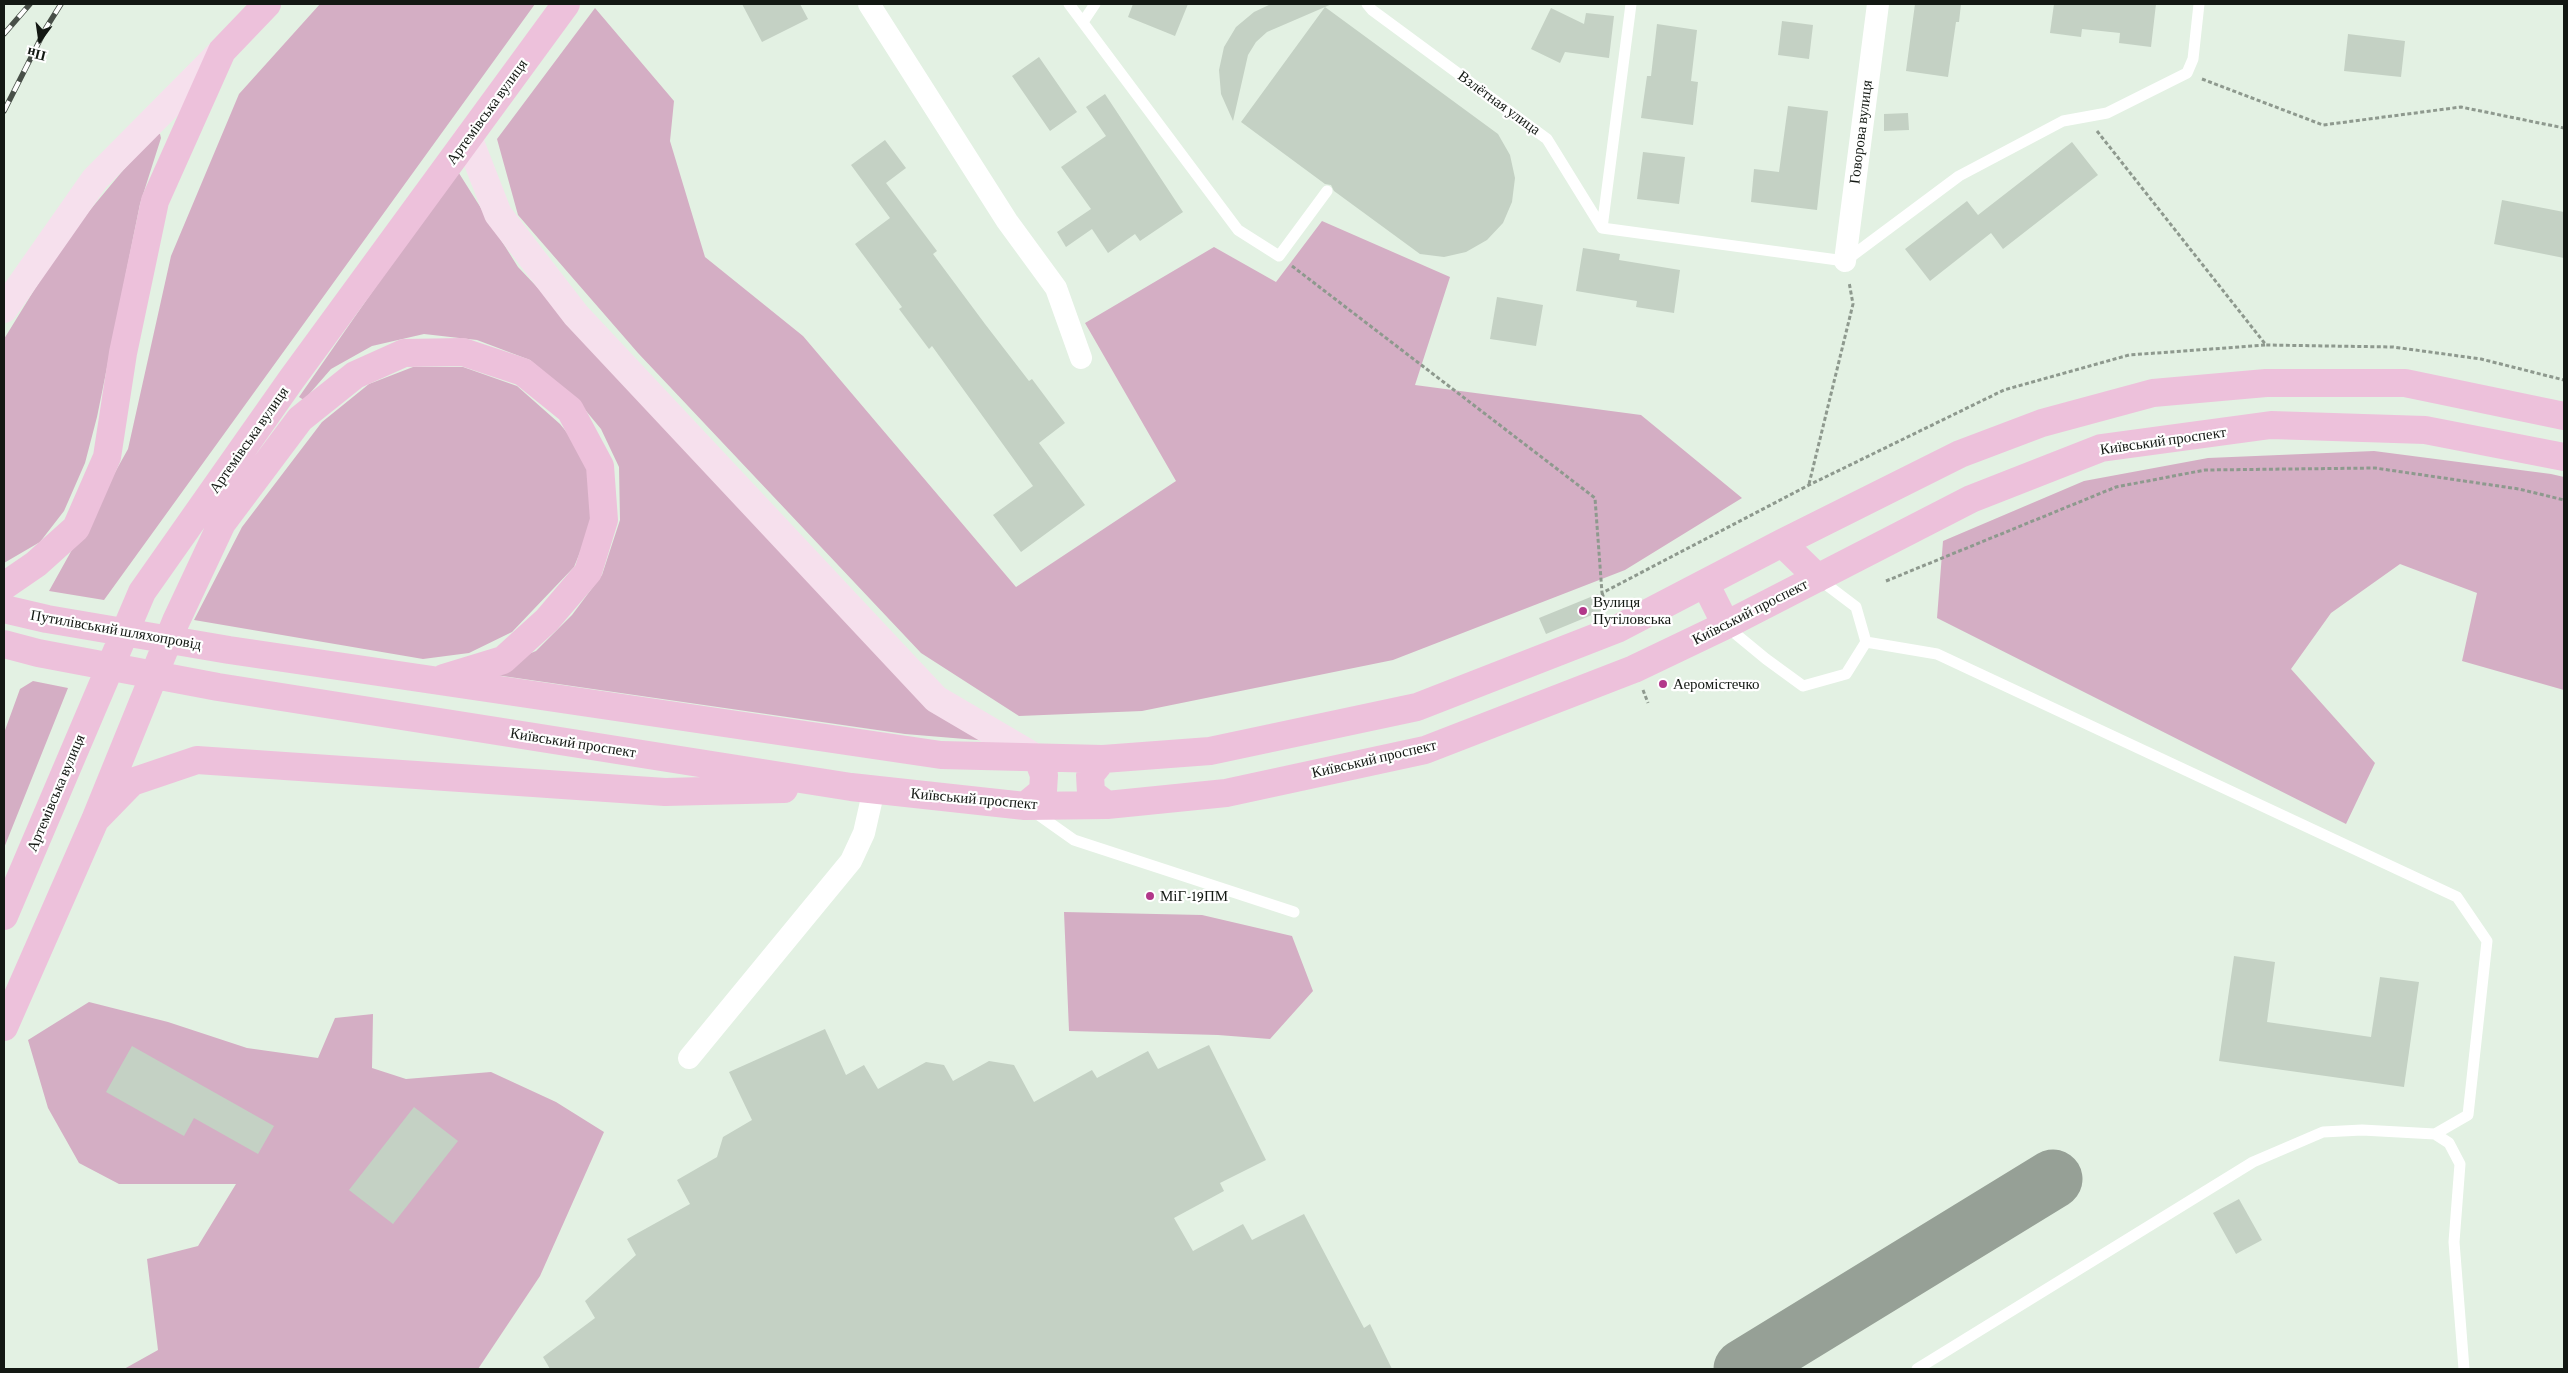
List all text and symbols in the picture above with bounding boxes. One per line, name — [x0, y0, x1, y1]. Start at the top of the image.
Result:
north arrow — [15, 15, 65, 65]
text: Пн — [25, 44, 48, 65]
street label: Артемівська вулиця — [443, 56, 531, 168]
street label: Взлётная улица — [1454, 67, 1544, 139]
street label: Говорова вулиця — [1846, 79, 1876, 185]
street label: Артемівська вулиця — [206, 383, 292, 497]
street label: Київський проспект — [2099, 423, 2227, 459]
street label: Київський проспект — [1689, 575, 1811, 649]
place label: Вулиця Путіловська — [1593, 593, 1671, 628]
marker: Вулиця Путіловська — [1577, 605, 1589, 617]
street label: Путилівський шляхопровід — [29, 606, 203, 654]
place label: Аеромістечко — [1673, 675, 1760, 693]
marker: Аеромістечко — [1657, 678, 1669, 690]
street label: Київський проспект — [509, 724, 637, 762]
street label: Артемівська вулиця — [23, 732, 89, 854]
street label: Київський проспект — [1310, 736, 1438, 782]
street label: Київський проспект — [910, 784, 1038, 814]
place label: МіГ-19ПМ — [1160, 887, 1228, 905]
marker: МіГ-19ПМ — [1144, 890, 1156, 902]

